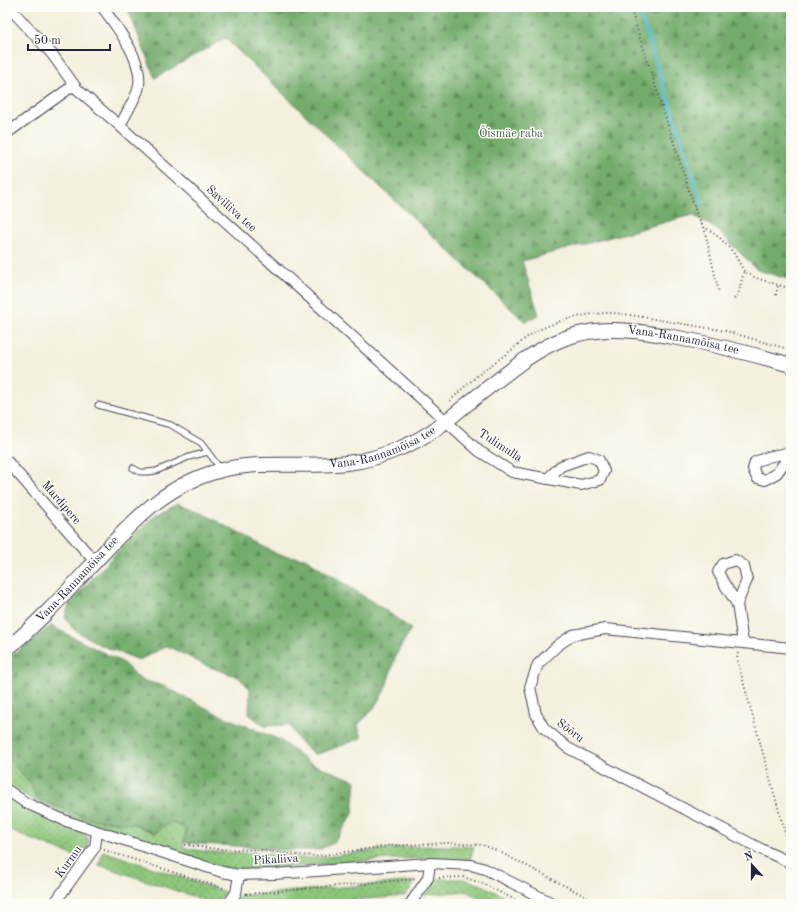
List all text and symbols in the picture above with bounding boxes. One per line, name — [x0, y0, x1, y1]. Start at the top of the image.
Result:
scale bar — [28, 26, 110, 52]
text: 50 m — [34, 34, 61, 47]
park label: Õismäe raba — [479, 125, 543, 140]
street label: Saviliiva tee — [204, 184, 259, 235]
street label: Vana-Rannamõisa tee — [627, 325, 740, 357]
street label: Vana-Rannamõisa tee — [328, 424, 439, 470]
street label: Tulimulla — [476, 427, 524, 465]
street label: Mardipere — [39, 479, 83, 527]
street label: Vana-Rannamõisa tee — [34, 534, 121, 625]
street label: Sõõru — [554, 717, 586, 745]
street label: Kurmu — [53, 843, 85, 880]
north arrow — [732, 845, 772, 885]
text: N — [743, 850, 755, 864]
street label: Pikaliiva — [253, 853, 299, 867]

